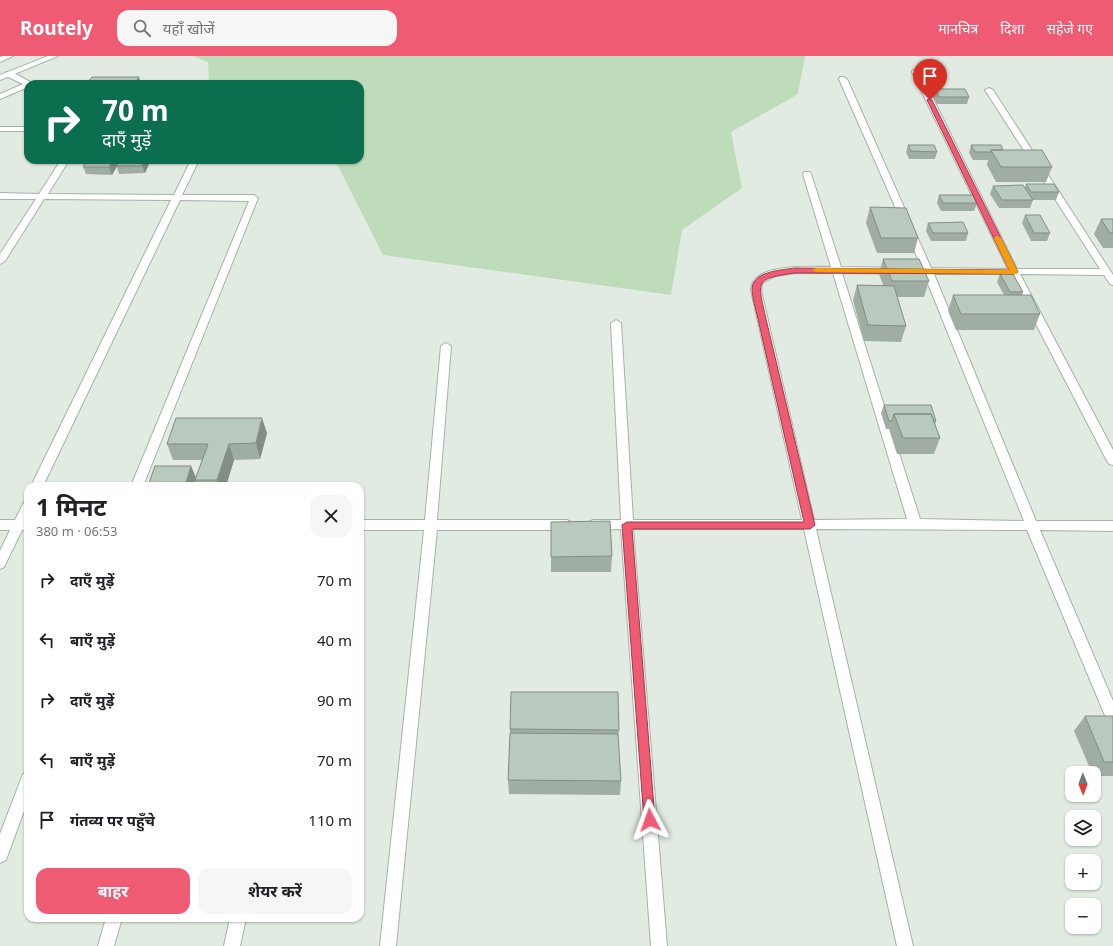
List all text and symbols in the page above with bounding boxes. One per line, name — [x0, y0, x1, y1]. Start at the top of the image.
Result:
search box — [117, 10, 397, 46]
text: Routely — [20, 15, 93, 41]
icon: search — [131, 17, 153, 39]
text: यहाँ खोजें — [163, 18, 215, 38]
text: मानचित्र — [938, 19, 978, 38]
text: दिशा — [1000, 19, 1024, 38]
text: सहेजे गए — [1046, 19, 1093, 38]
pin — [913, 59, 947, 100]
icon: arrive — [919, 65, 941, 87]
text: 70 m — [102, 91, 169, 129]
icon: right — [36, 96, 88, 148]
text: दाएँ मुड़ें — [102, 127, 151, 151]
text: 1 मिनट — [36, 490, 106, 523]
button: close — [310, 495, 352, 537]
text: 380 m · 06:53 — [36, 522, 117, 540]
icon: right — [36, 569, 58, 591]
text: दाएँ मुड़ें — [70, 570, 114, 590]
text: 70 m — [317, 570, 352, 590]
icon: left — [36, 629, 58, 651]
text: बाएँ मुड़ें — [70, 630, 115, 650]
text: 40 m — [317, 630, 352, 650]
icon: right — [36, 689, 58, 711]
text: दाएँ मुड़ें — [70, 690, 114, 710]
text: 90 m — [317, 690, 352, 710]
icon: left — [36, 749, 58, 771]
text: बाएँ मुड़ें — [70, 750, 115, 770]
text: 70 m — [317, 750, 352, 770]
north arrow — [1065, 766, 1101, 802]
map controls — [1065, 766, 1101, 934]
position arrow — [629, 799, 671, 841]
icon: arrive — [36, 809, 58, 831]
text: गंतव्य पर पहुँचे — [70, 810, 155, 830]
text: 110 m — [308, 810, 352, 830]
button: layers — [1065, 810, 1101, 846]
button: + — [1065, 854, 1101, 890]
button: बाहर — [36, 868, 190, 914]
button: शेयर करें — [198, 868, 352, 914]
button: − — [1065, 898, 1101, 934]

